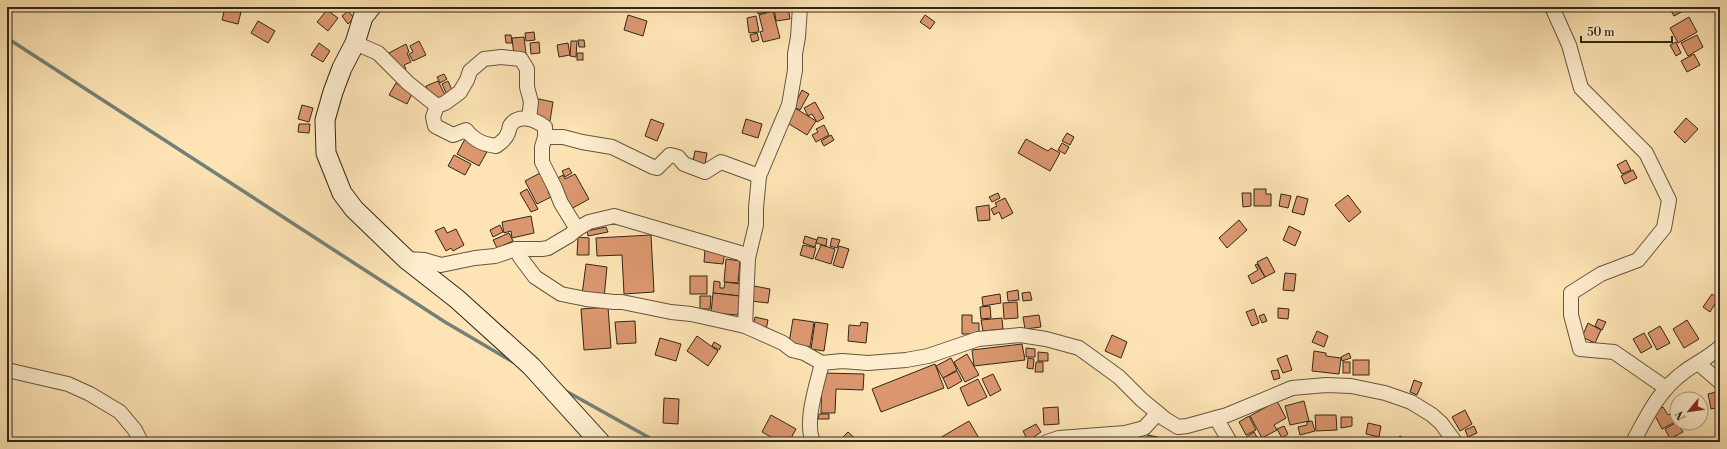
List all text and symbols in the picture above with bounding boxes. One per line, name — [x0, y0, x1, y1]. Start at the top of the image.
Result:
scale bar — [1581, 18, 1672, 44]
text: 50 m — [1587, 25, 1615, 40]
north arrow — [1669, 391, 1709, 431]
text: N — [1673, 408, 1689, 423]

